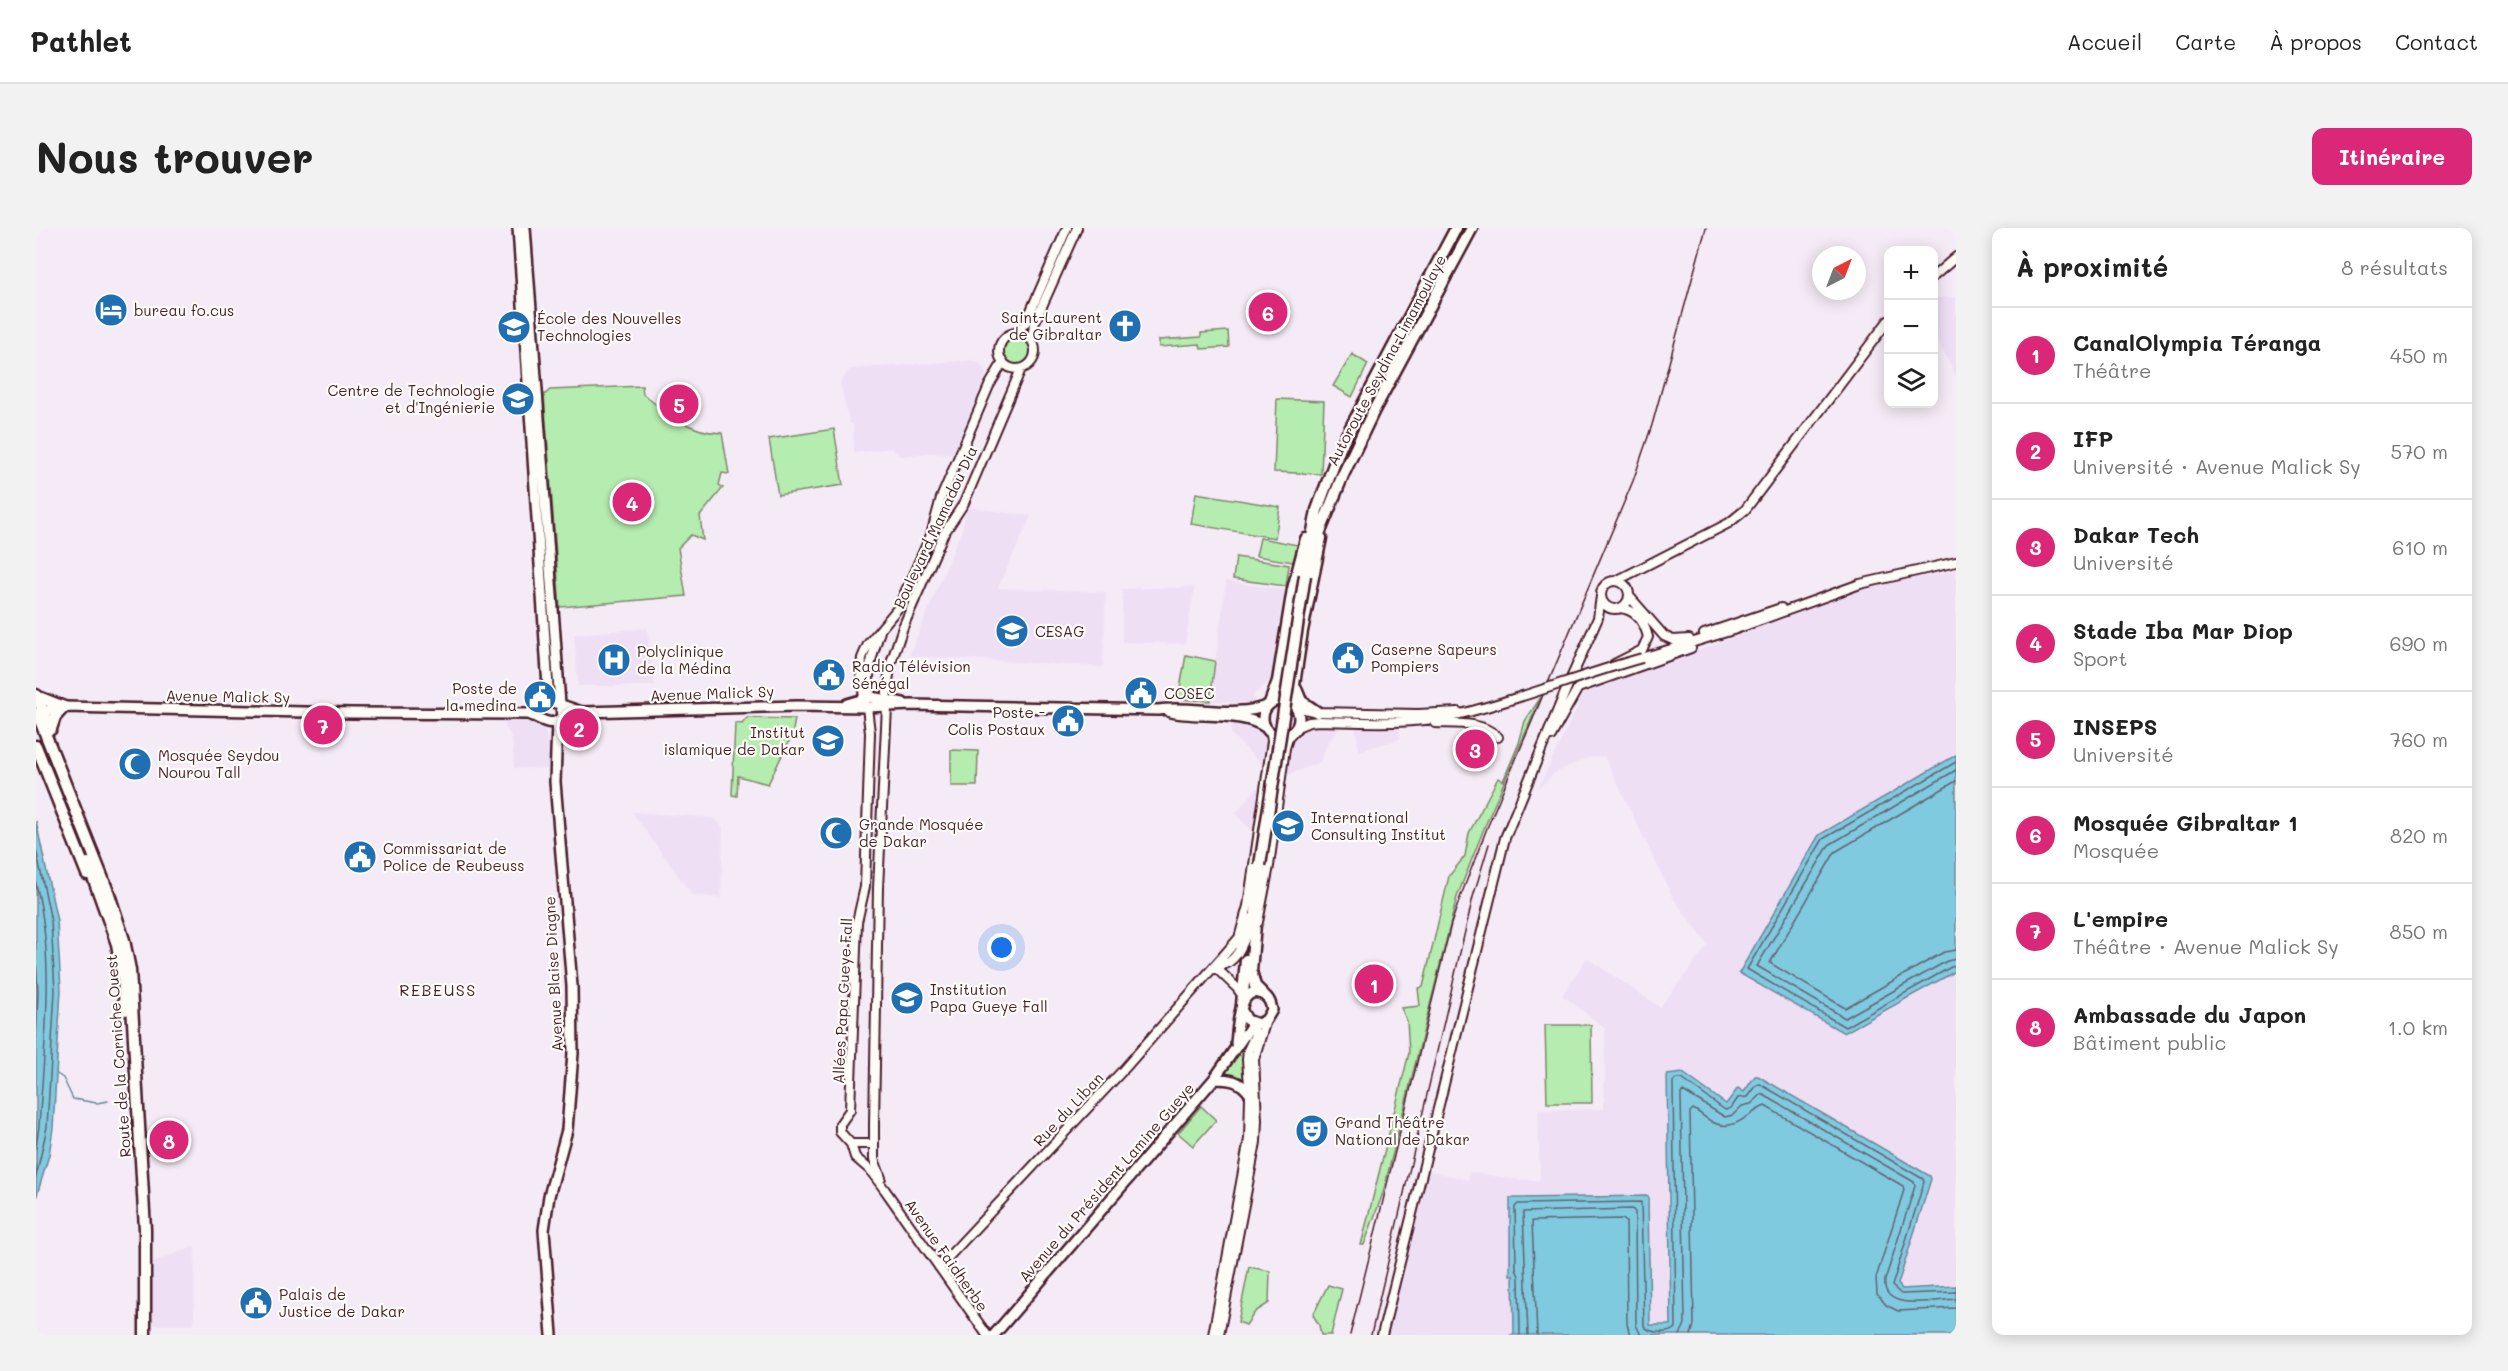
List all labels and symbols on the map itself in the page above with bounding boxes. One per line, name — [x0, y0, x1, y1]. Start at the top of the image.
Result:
north arrow — [1812, 246, 1866, 300]
street label: Autoroute Seydina-Limamoulaye — [1322, 251, 1450, 469]
pin: 6 — [1248, 290, 1288, 334]
hotel icon: bureau fo.cus — [93, 292, 129, 328]
place label: bureau fo.cus — [134, 300, 234, 320]
place label: Saint-Laurent de Gibraltar — [1001, 307, 1102, 344]
place label: École des Nouvelles Technologies — [537, 308, 682, 345]
church icon: Saint-Laurent de Gibraltar — [1107, 308, 1143, 344]
school or university icon: École des Nouvelles Technologies — [496, 309, 532, 345]
place label: Centre de Technologie et d'Ingénierie — [328, 380, 495, 417]
school or university icon: Centre de Technologie et d'Ingénierie — [500, 381, 536, 417]
pin: 5 — [660, 382, 698, 426]
street label: Boulevard Mamadou Dia — [889, 443, 981, 611]
pin: 4 — [612, 480, 652, 524]
school or university icon: CESAG — [994, 613, 1030, 649]
place label: CESAG — [1035, 621, 1084, 641]
place label: Caserne Sapeurs Pompiers — [1371, 639, 1497, 676]
public building icon: Caserne Sapeurs Pompiers — [1330, 640, 1366, 676]
place label: Polyclinique de la Médina — [637, 641, 732, 678]
hospital icon: Polyclinique de la Médina — [596, 642, 632, 678]
place label: Radio Télévision Sénégal — [852, 656, 971, 693]
public building icon: Radio Télévision Sénégal — [811, 657, 847, 693]
public building icon: COSEC — [1123, 675, 1159, 711]
place label: Poste de la medina — [446, 678, 517, 715]
public building icon: Poste de la medina — [522, 679, 558, 715]
street label: Avenue Malick Sy — [650, 681, 775, 705]
place label: COSEC — [1164, 683, 1215, 703]
street label: Avenue Malick Sy — [166, 685, 290, 707]
pin: 7 — [304, 702, 342, 748]
place label: Poste - Colis Postaux — [948, 702, 1045, 739]
public building icon: Poste - Colis Postaux — [1050, 703, 1086, 739]
pin: 2 — [560, 706, 598, 750]
place label: Institut islamique de Dakar — [663, 722, 805, 759]
school or university icon: Institut islamique de Dakar — [810, 723, 846, 759]
pin: 3 — [1456, 726, 1494, 772]
place label: Mosquée Seydou Nourou Tall — [158, 745, 280, 782]
mosque icon: Mosquée Seydou Nourou Tall — [117, 746, 153, 782]
place label: International Consulting Institut — [1311, 807, 1446, 844]
school or university icon: International Consulting Institut — [1270, 808, 1306, 844]
place label: Grande Mosquée de Dakar — [859, 814, 983, 851]
mosque icon: Grande Mosquée de Dakar — [818, 815, 854, 851]
place label: Commissariat de Police de Reubeuss — [383, 838, 525, 875]
public building icon: Commissariat de Police de Reubeuss — [342, 839, 378, 875]
street label: Avenue Blaise Diagne — [539, 896, 567, 1052]
street label: Allées Papa Gueye Fall — [828, 917, 856, 1085]
your location — [987, 933, 1016, 962]
street label: Route de la Corniche Ouest — [101, 954, 135, 1158]
pin: 1 — [1354, 962, 1394, 1006]
district label: REBEUSS — [399, 979, 477, 1000]
place label: Institution Papa Gueye Fall — [930, 979, 1048, 1016]
school or university icon: Institution Papa Gueye Fall — [889, 980, 925, 1016]
street label: Rue du Liban — [1029, 1068, 1107, 1150]
street label: Avenue du Président Lamine Gueye — [1014, 1078, 1198, 1286]
place label: Grand Théâtre National de Dakar — [1335, 1112, 1470, 1149]
theatre icon: Grand Théâtre National de Dakar — [1294, 1113, 1330, 1149]
pin: 8 — [150, 1118, 188, 1162]
street label: Avenue Faidherbe — [901, 1195, 993, 1315]
place label: Palais de Justice de Dakar — [279, 1284, 405, 1321]
public building icon: Palais de Justice de Dakar — [238, 1285, 274, 1321]

